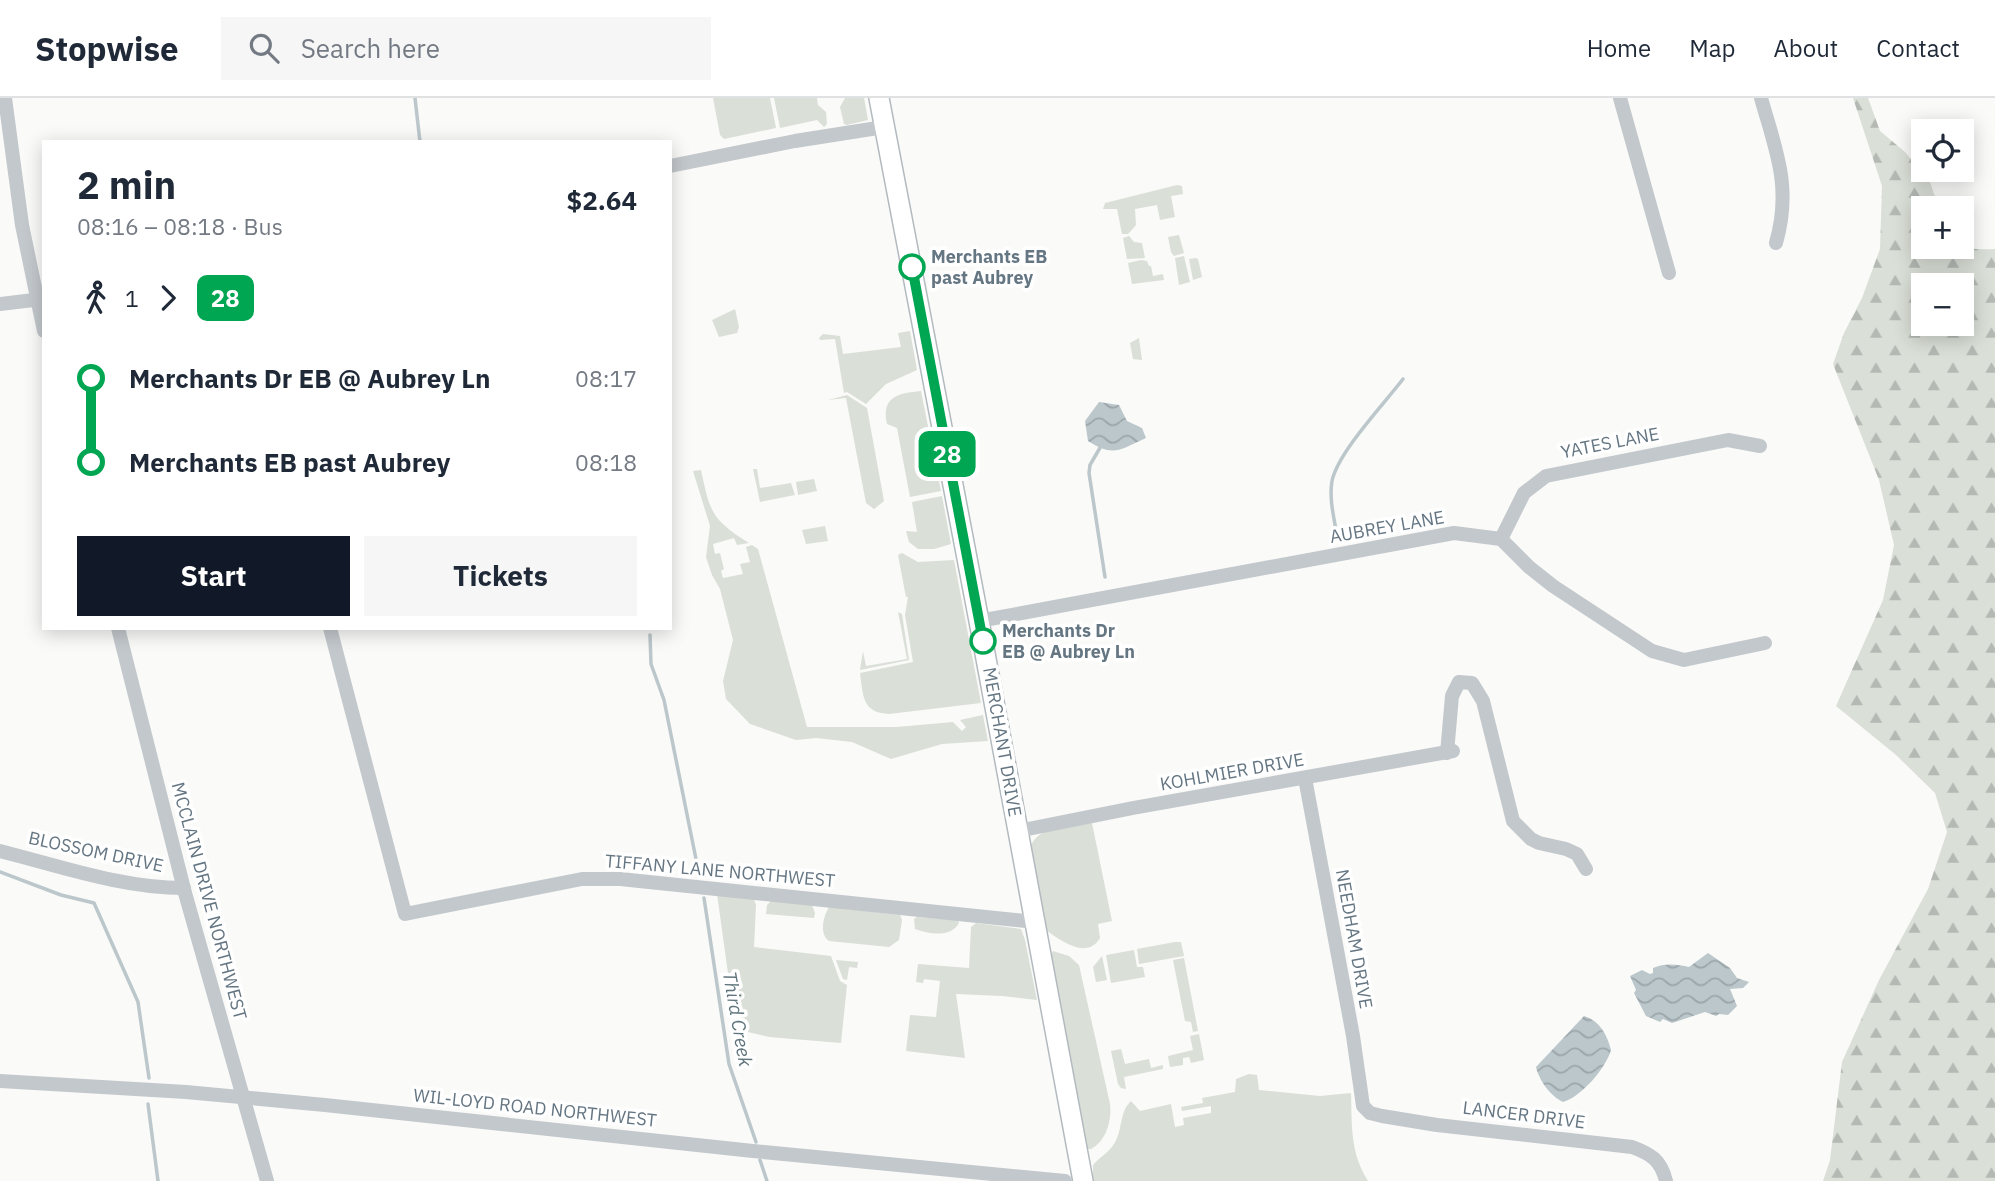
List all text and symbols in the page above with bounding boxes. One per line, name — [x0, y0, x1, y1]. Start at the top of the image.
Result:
search box — [221, 17, 711, 80]
text: Stopwise — [35, 27, 179, 70]
icon: search — [245, 29, 283, 67]
text: Search here — [301, 31, 440, 65]
text: Home — [1587, 32, 1651, 64]
text: Map — [1689, 32, 1735, 64]
text: About — [1773, 32, 1838, 64]
text: Contact — [1876, 32, 1960, 64]
map controls — [1911, 119, 1974, 336]
button: locate — [1911, 119, 1974, 182]
text: 2 min — [77, 160, 176, 209]
text: $2.64 — [567, 183, 637, 217]
button: + — [1911, 196, 1974, 259]
text: 08:16 – 08:18 · Bus — [77, 211, 283, 241]
place label: Merchants EB past Aubrey — [931, 245, 1047, 289]
marker: Merchants EB past Aubrey — [899, 254, 925, 280]
button: − — [1911, 273, 1974, 336]
icon: walk — [77, 279, 115, 317]
icon: forward — [149, 279, 187, 317]
text: 28 — [211, 282, 240, 314]
text: 1 — [125, 283, 139, 313]
text: Merchants Dr EB @ Aubrey Ln — [129, 361, 491, 395]
text: 08:17 — [575, 363, 637, 393]
street label: YATES LANE — [1559, 422, 1661, 463]
line badge: 28 — [916, 431, 978, 477]
text: 28 — [933, 438, 961, 470]
text: Merchants EB past Aubrey — [129, 445, 450, 479]
text: 08:18 — [575, 447, 637, 477]
street label: AUBREY LANE — [1328, 505, 1446, 548]
button: Start — [77, 536, 350, 616]
button: Tickets — [364, 536, 637, 616]
place label: Merchants Dr EB @ Aubrey Ln — [1002, 619, 1135, 663]
marker: Merchants Dr EB @ Aubrey Ln — [970, 628, 996, 654]
street label: MERCHANT DRIVE — [978, 665, 1027, 818]
street label: KOHLMIER DRIVE — [1158, 748, 1306, 795]
street label: MCCLAIN DRIVE NORTHWEST — [167, 780, 252, 1022]
street label: BLOSSOM DRIVE — [26, 826, 166, 877]
street label: TIFFANY LANE NORTHWEST — [604, 849, 836, 892]
street label: NEEDHAM DRIVE — [1331, 867, 1378, 1010]
water label: Third Creek — [718, 970, 758, 1070]
street label: WIL-LOYD ROAD NORTHWEST — [412, 1083, 658, 1132]
street label: LANCER DRIVE — [1461, 1096, 1587, 1133]

